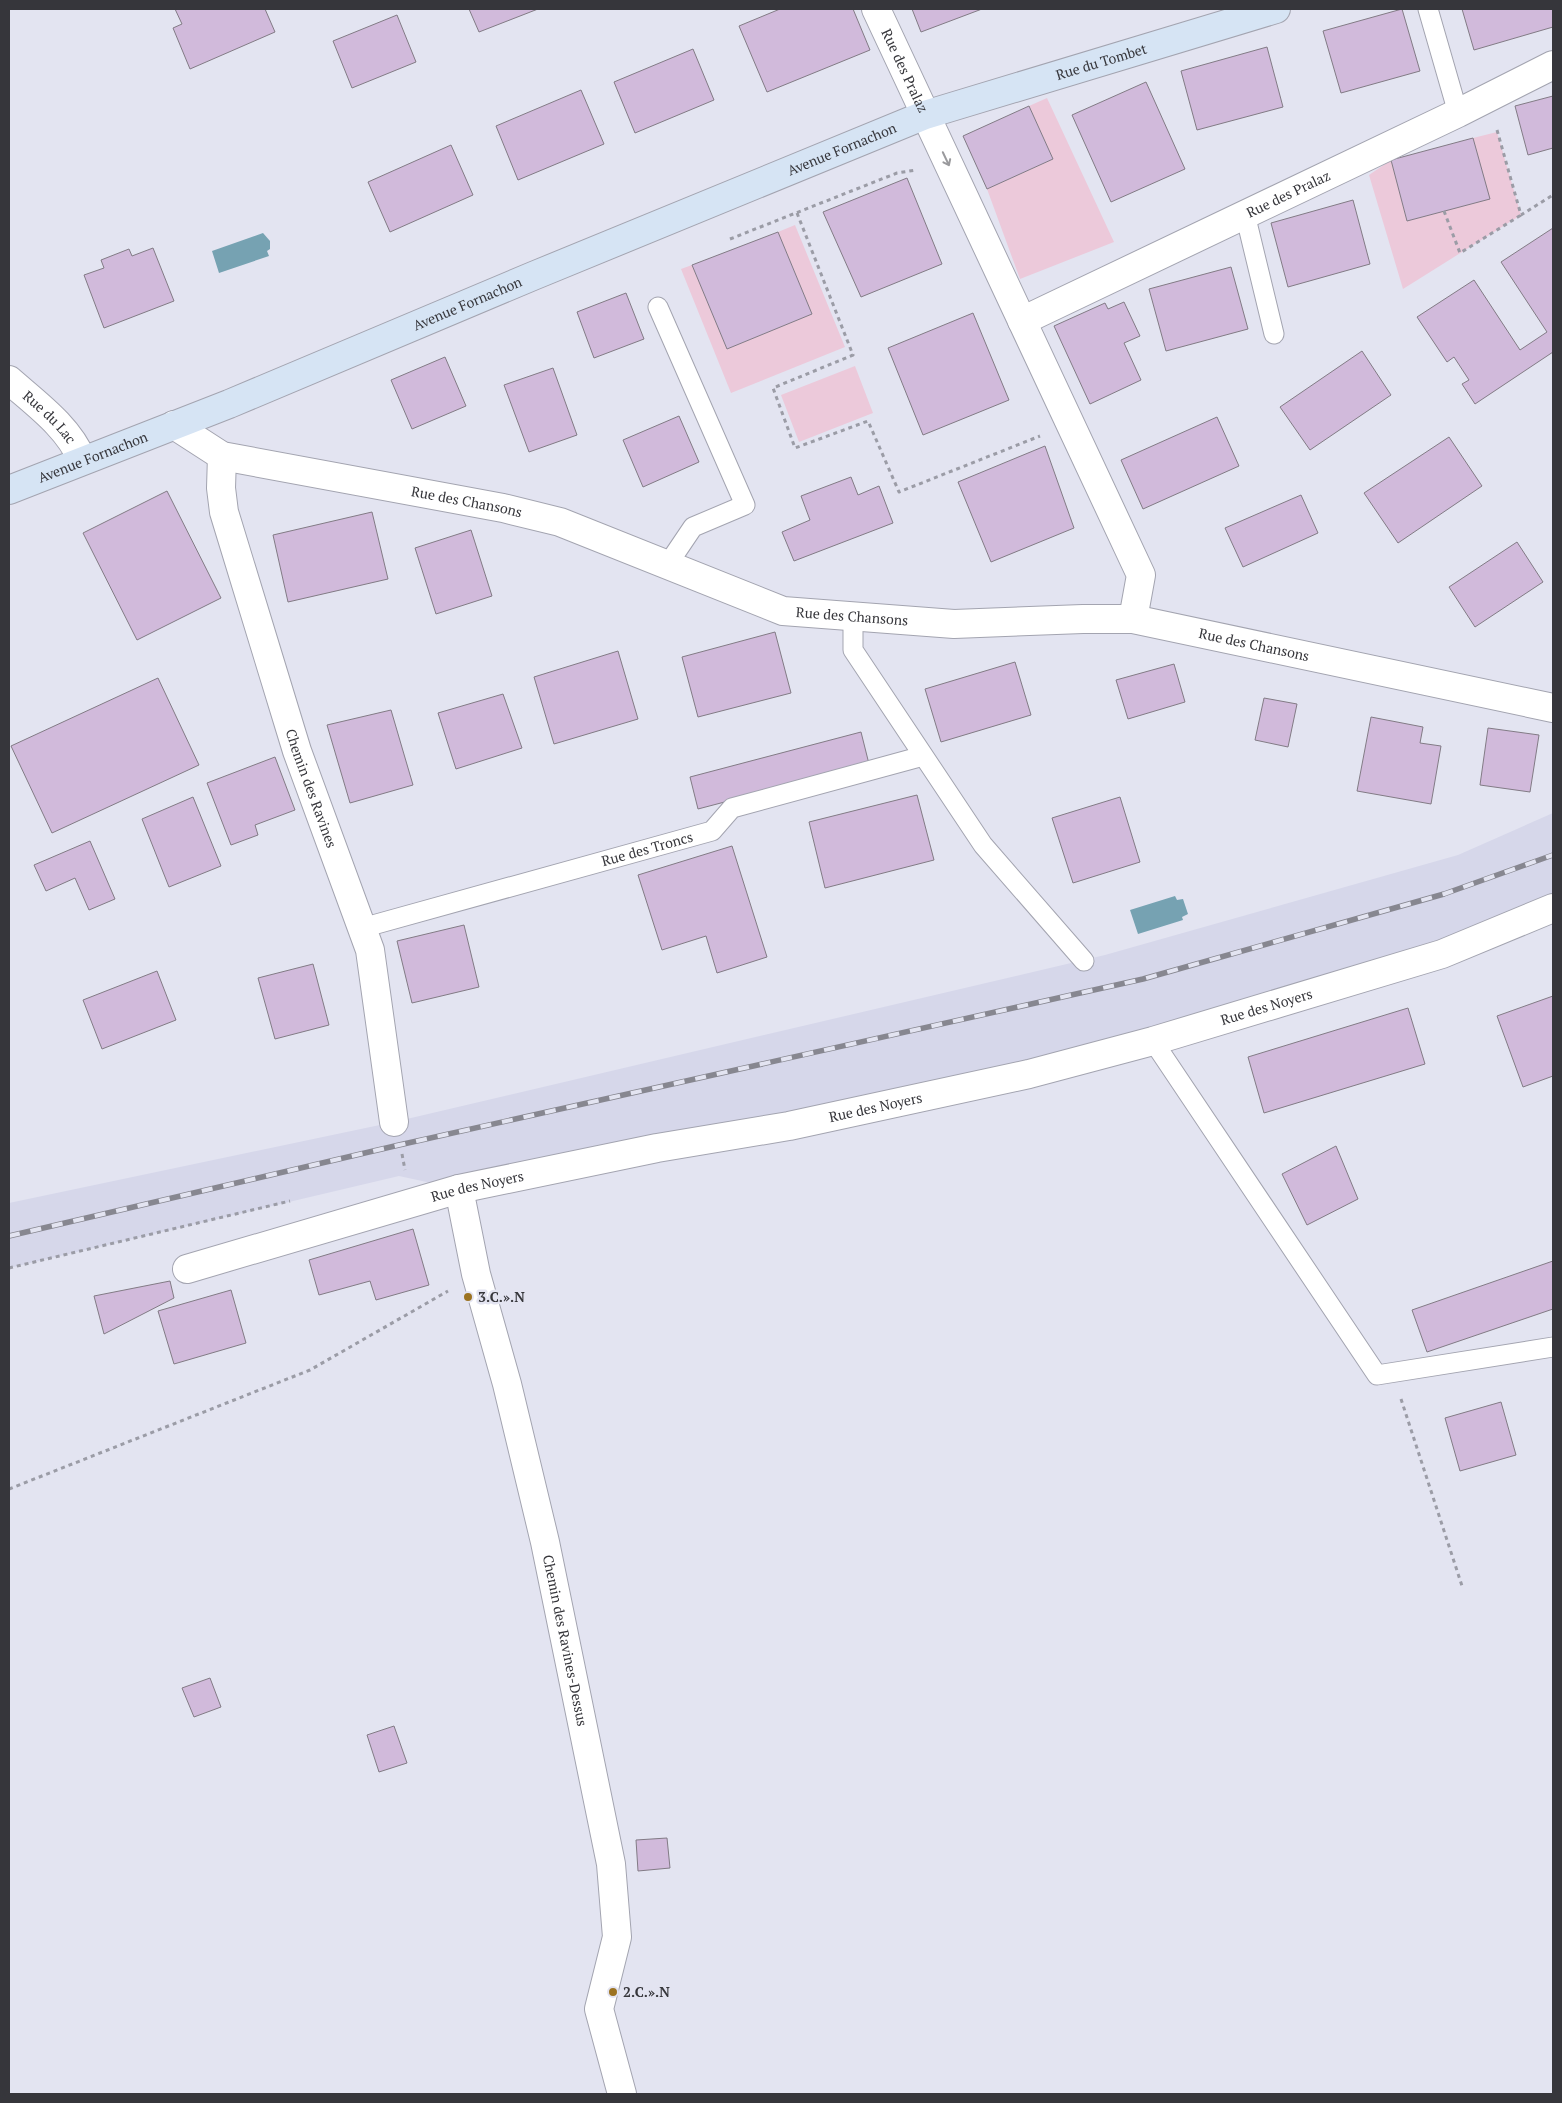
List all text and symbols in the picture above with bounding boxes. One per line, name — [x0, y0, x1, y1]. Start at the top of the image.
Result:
street label: Rue des Pralaz — [877, 25, 933, 116]
street label: Rue du Tombet — [1053, 38, 1150, 84]
street label: Avenue Fornachon — [784, 118, 900, 180]
one-way arrow — [941, 151, 951, 166]
street label: Rue des Pralaz — [1243, 165, 1333, 222]
street label: Avenue Fornachon — [410, 272, 525, 334]
street label: Rue du Lac — [19, 386, 81, 447]
street label: Avenue Fornachon — [35, 427, 151, 487]
street label: Rue des Chansons — [410, 481, 524, 521]
street label: Rue des Chansons — [795, 602, 909, 629]
street label: Rue des Chansons — [1197, 623, 1311, 665]
street label: Chemin des Ravines — [282, 726, 342, 850]
street label: Rue des Troncs — [599, 827, 695, 870]
street label: Rue des Noyers — [1218, 984, 1315, 1029]
street label: Rue des Noyers — [827, 1087, 924, 1126]
street label: Rue des Noyers — [428, 1166, 525, 1206]
place label: 3.C.».N — [478, 1287, 525, 1306]
marker: 3.C.».N — [462, 1291, 474, 1303]
street label: Chemin des Ravines-Dessus — [539, 1553, 593, 1728]
place label: 2.C.».N — [623, 1982, 670, 2001]
marker: 2.C.».N — [607, 1986, 619, 1998]

